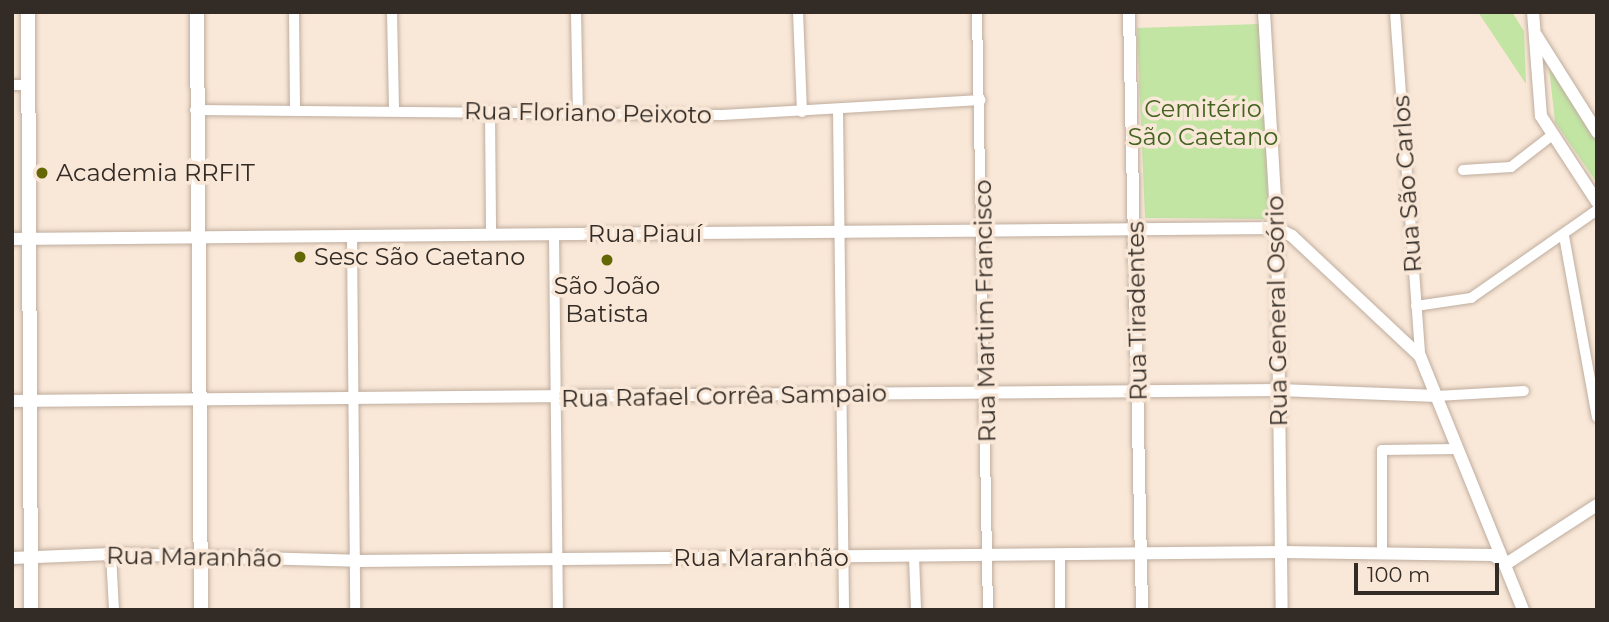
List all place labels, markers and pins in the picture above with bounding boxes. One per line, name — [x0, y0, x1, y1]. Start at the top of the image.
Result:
place label: Academia RRFIT — [56, 159, 255, 187]
marker: Academia RRFIT — [34, 165, 50, 181]
place label: Sesc São Caetano — [314, 243, 525, 271]
marker: Sesc São Caetano — [292, 249, 308, 265]
marker: São João Batista — [599, 252, 615, 268]
place label: São João Batista — [554, 272, 660, 328]

